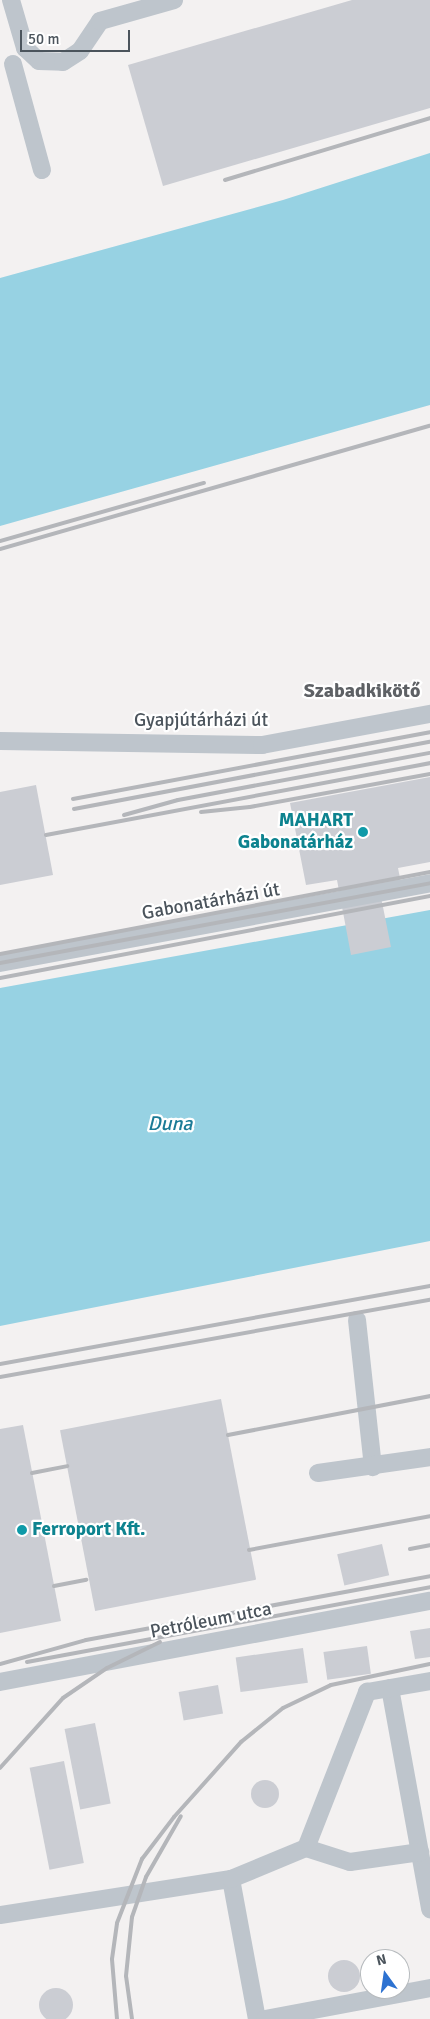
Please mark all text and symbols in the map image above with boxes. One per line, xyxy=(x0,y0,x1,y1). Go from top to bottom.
scale bar xyxy=(22,20,132,52)
text: 50 m xyxy=(28,30,59,48)
district label: Szabadkikötő xyxy=(304,678,420,702)
street label: Gyapjútárházi út xyxy=(134,710,268,732)
place label: MAHART Gabonatárház xyxy=(238,810,353,854)
marker: MAHART Gabonatárház xyxy=(357,826,369,838)
street label: Gabonatárházi út xyxy=(140,879,282,925)
water label: Duna xyxy=(148,1111,192,1135)
place label: Ferroport Kft. xyxy=(32,1519,145,1541)
marker: Ferroport Kft. xyxy=(16,1524,28,1536)
street label: Petróleum utca xyxy=(148,1598,274,1644)
north arrow xyxy=(360,1949,410,1999)
text: N xyxy=(375,1951,388,1969)

